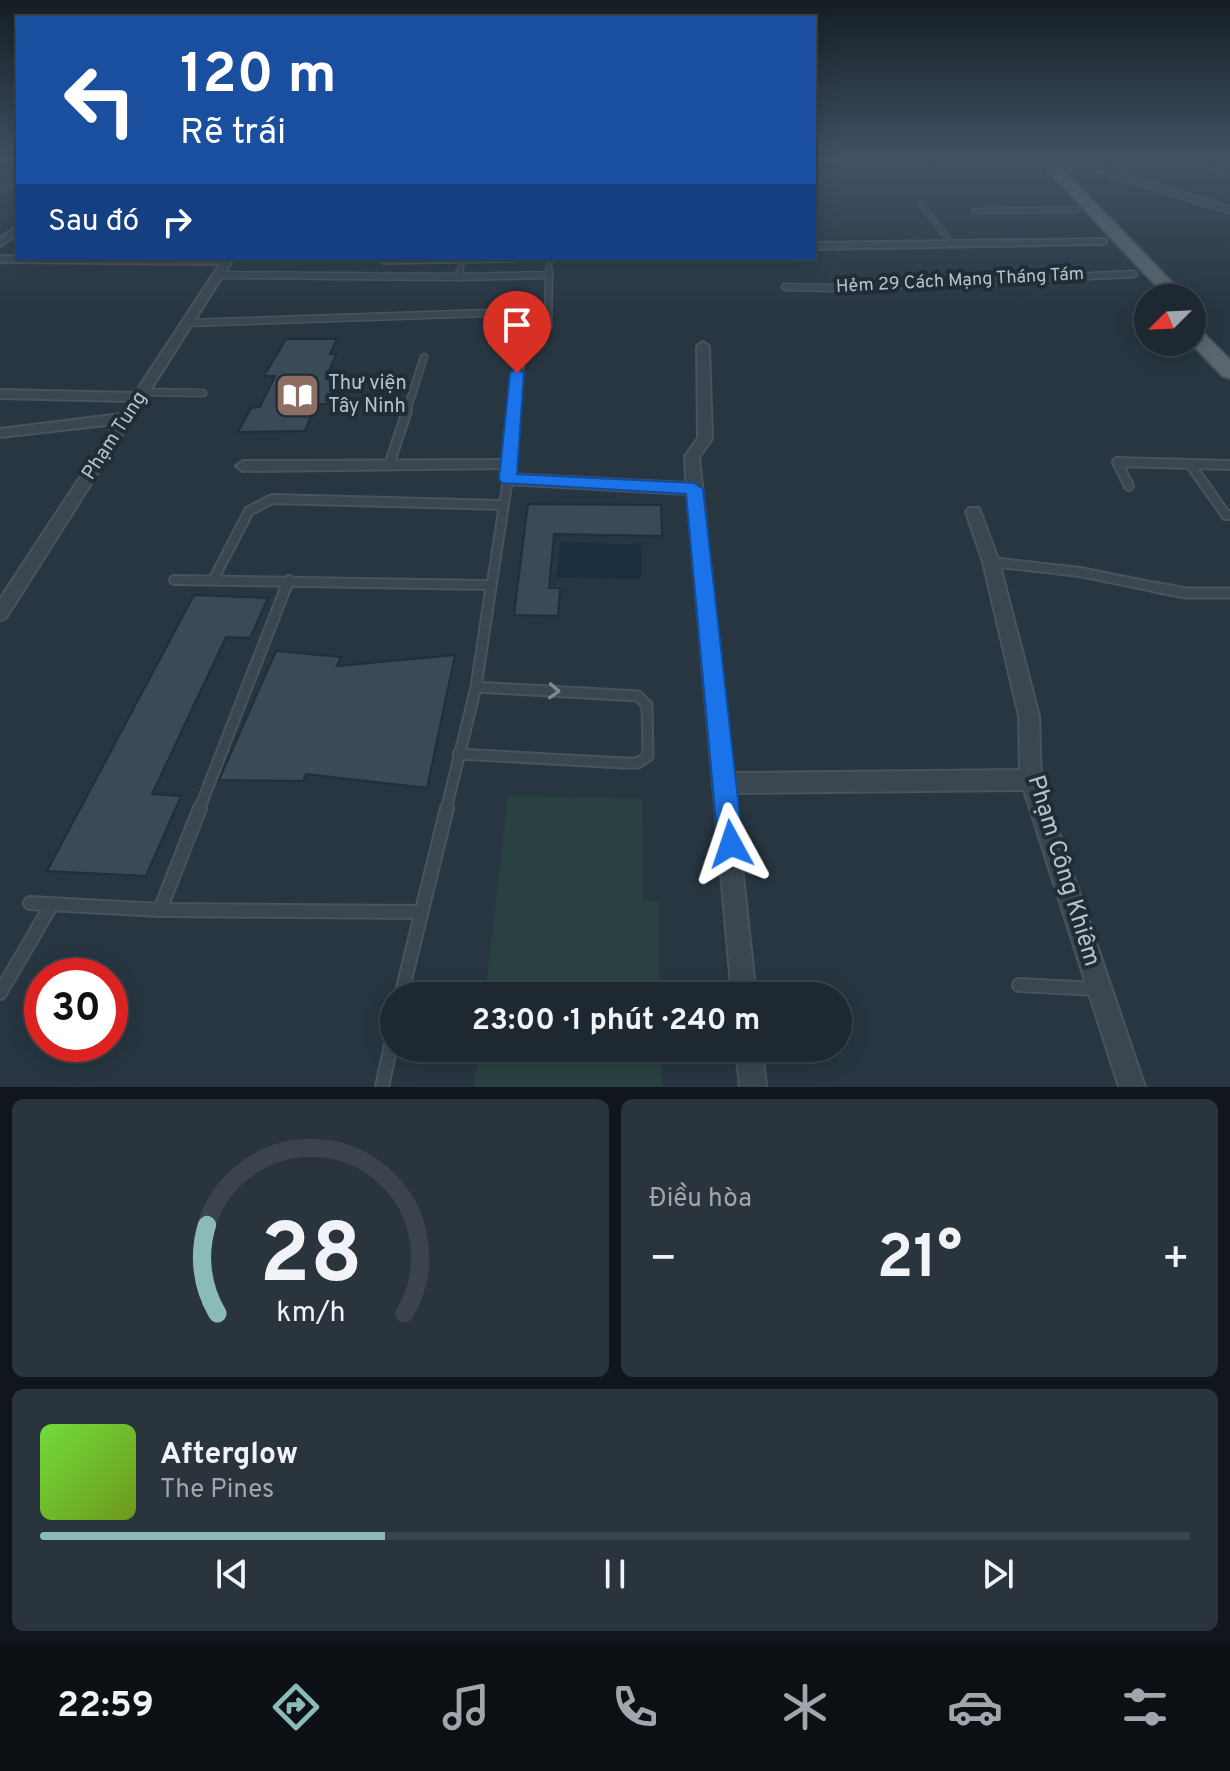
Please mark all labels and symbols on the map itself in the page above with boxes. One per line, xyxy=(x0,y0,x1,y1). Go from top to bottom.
street label: Hẻm 29 Cách Mạng Tháng Tám xyxy=(835,263,1085,299)
north arrow xyxy=(1134,284,1206,356)
pin xyxy=(483,291,551,373)
library icon: Thư viện Tây Ninh xyxy=(273,371,321,419)
place label: Thư viện Tây Ninh xyxy=(328,371,407,420)
street label: Phạm Tung xyxy=(77,387,153,485)
one-way arrow xyxy=(548,682,561,699)
street label: Phạm Công Khiêm xyxy=(1020,772,1106,970)
position arrow xyxy=(689,802,773,886)
speed limit sign: 30 xyxy=(24,958,128,1062)

